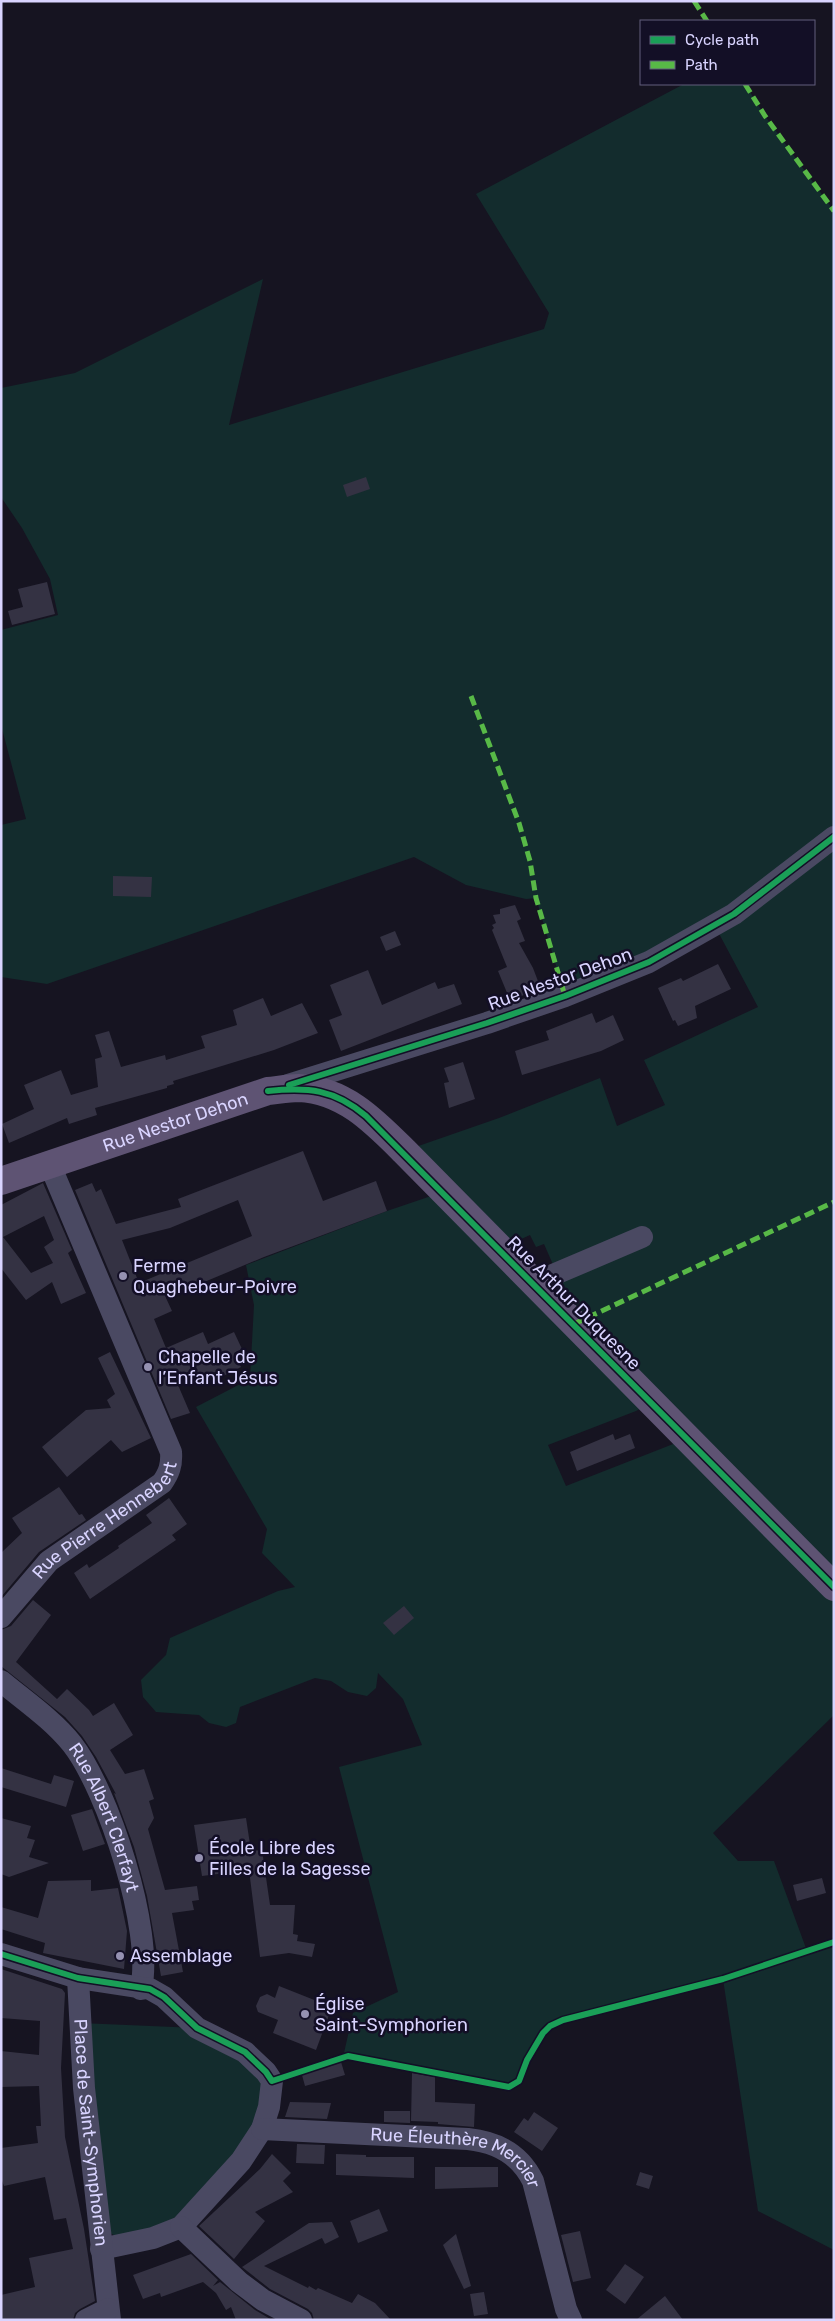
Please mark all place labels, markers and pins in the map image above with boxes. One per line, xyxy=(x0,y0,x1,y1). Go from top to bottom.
place label: Ferme Quaghebeur-Poivre xyxy=(133,1255,297,1298)
marker: Ferme Quaghebeur-Poivre xyxy=(117,1270,129,1282)
place label: Chapelle de l’Enfant Jésus xyxy=(158,1346,278,1389)
marker: Chapelle de l’Enfant Jésus xyxy=(142,1361,154,1373)
place label: École Libre des Filles de la Sagesse xyxy=(209,1837,371,1880)
marker: École Libre des Filles de la Sagesse xyxy=(193,1852,205,1864)
place label: Assemblage xyxy=(130,1945,232,1967)
marker: Assemblage xyxy=(114,1950,126,1962)
place label: Église Saint-Symphorien xyxy=(315,1993,468,2036)
marker: Église Saint-Symphorien xyxy=(299,2008,311,2020)

